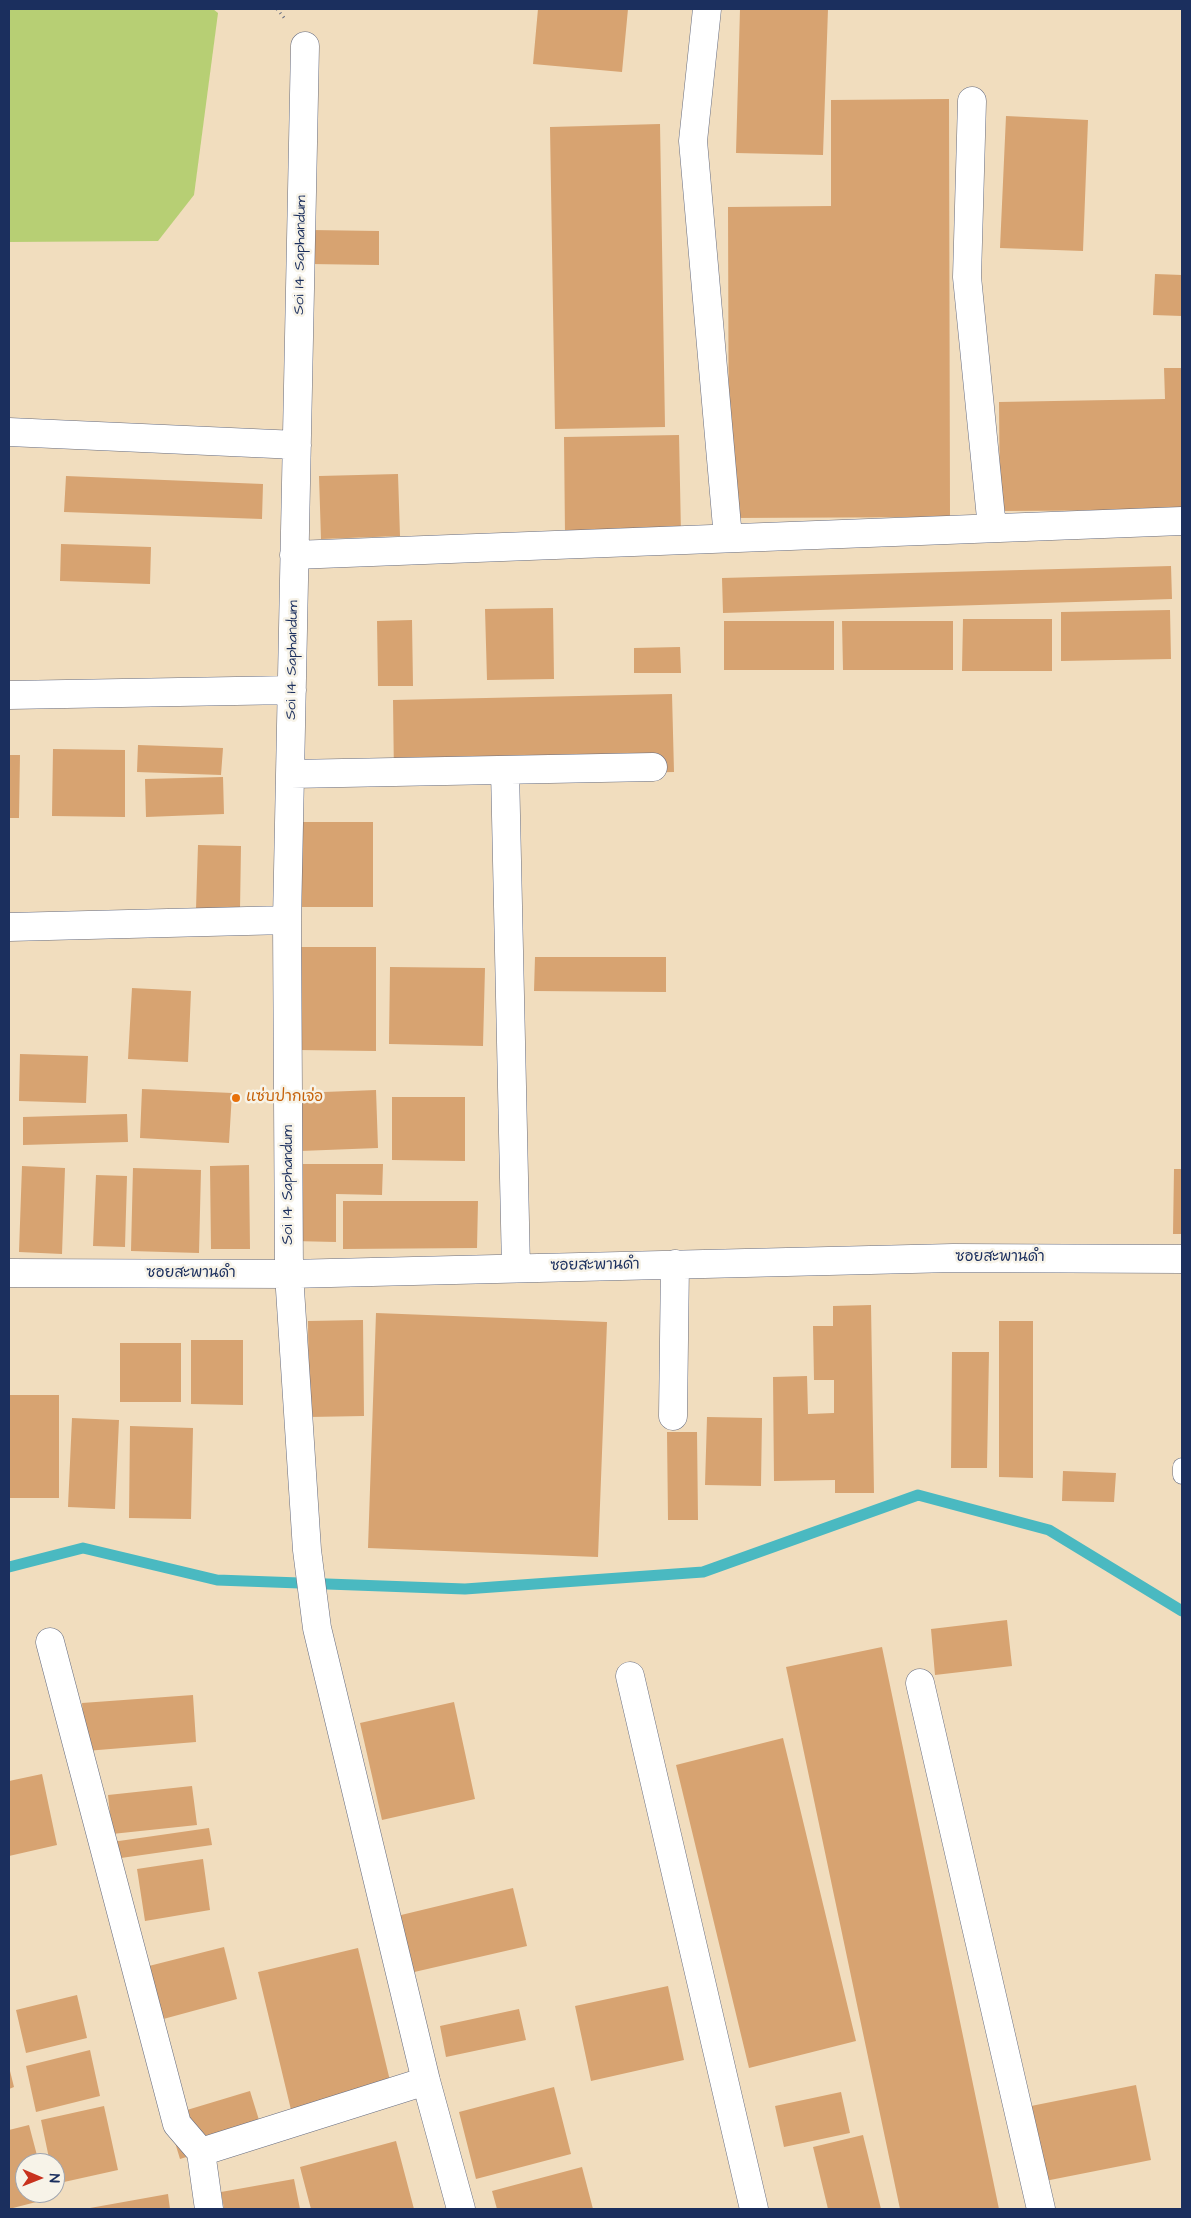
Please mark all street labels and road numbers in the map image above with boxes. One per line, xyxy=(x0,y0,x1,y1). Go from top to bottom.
street label: Soi 14 Saphandum xyxy=(291,195,311,315)
street label: Soi 14 Saphandum xyxy=(283,600,303,720)
street label: Soi 14 Saphandum xyxy=(280,1125,298,1245)
street label: ซอยสะพานดำ xyxy=(955,1249,1045,1267)
street label: ซอยสะพานดำ xyxy=(550,1256,640,1276)
street label: ซอยสะพานดำ xyxy=(146,1265,236,1283)

